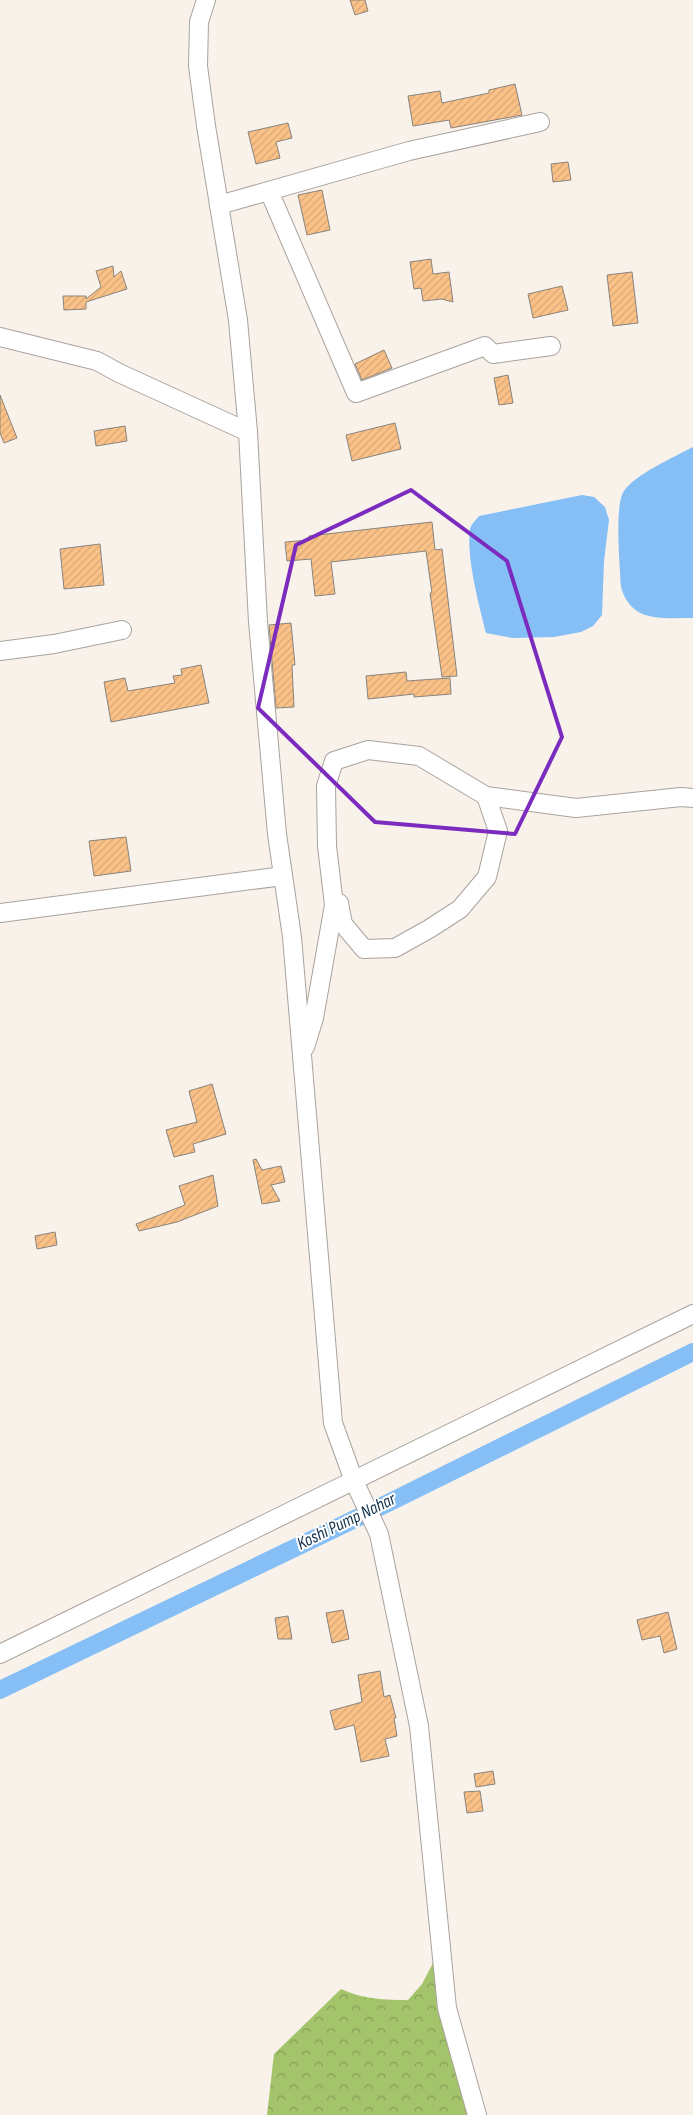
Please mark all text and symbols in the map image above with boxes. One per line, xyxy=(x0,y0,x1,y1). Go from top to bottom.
water label: Koshi Pump Nahar xyxy=(293,1488,400,1554)

